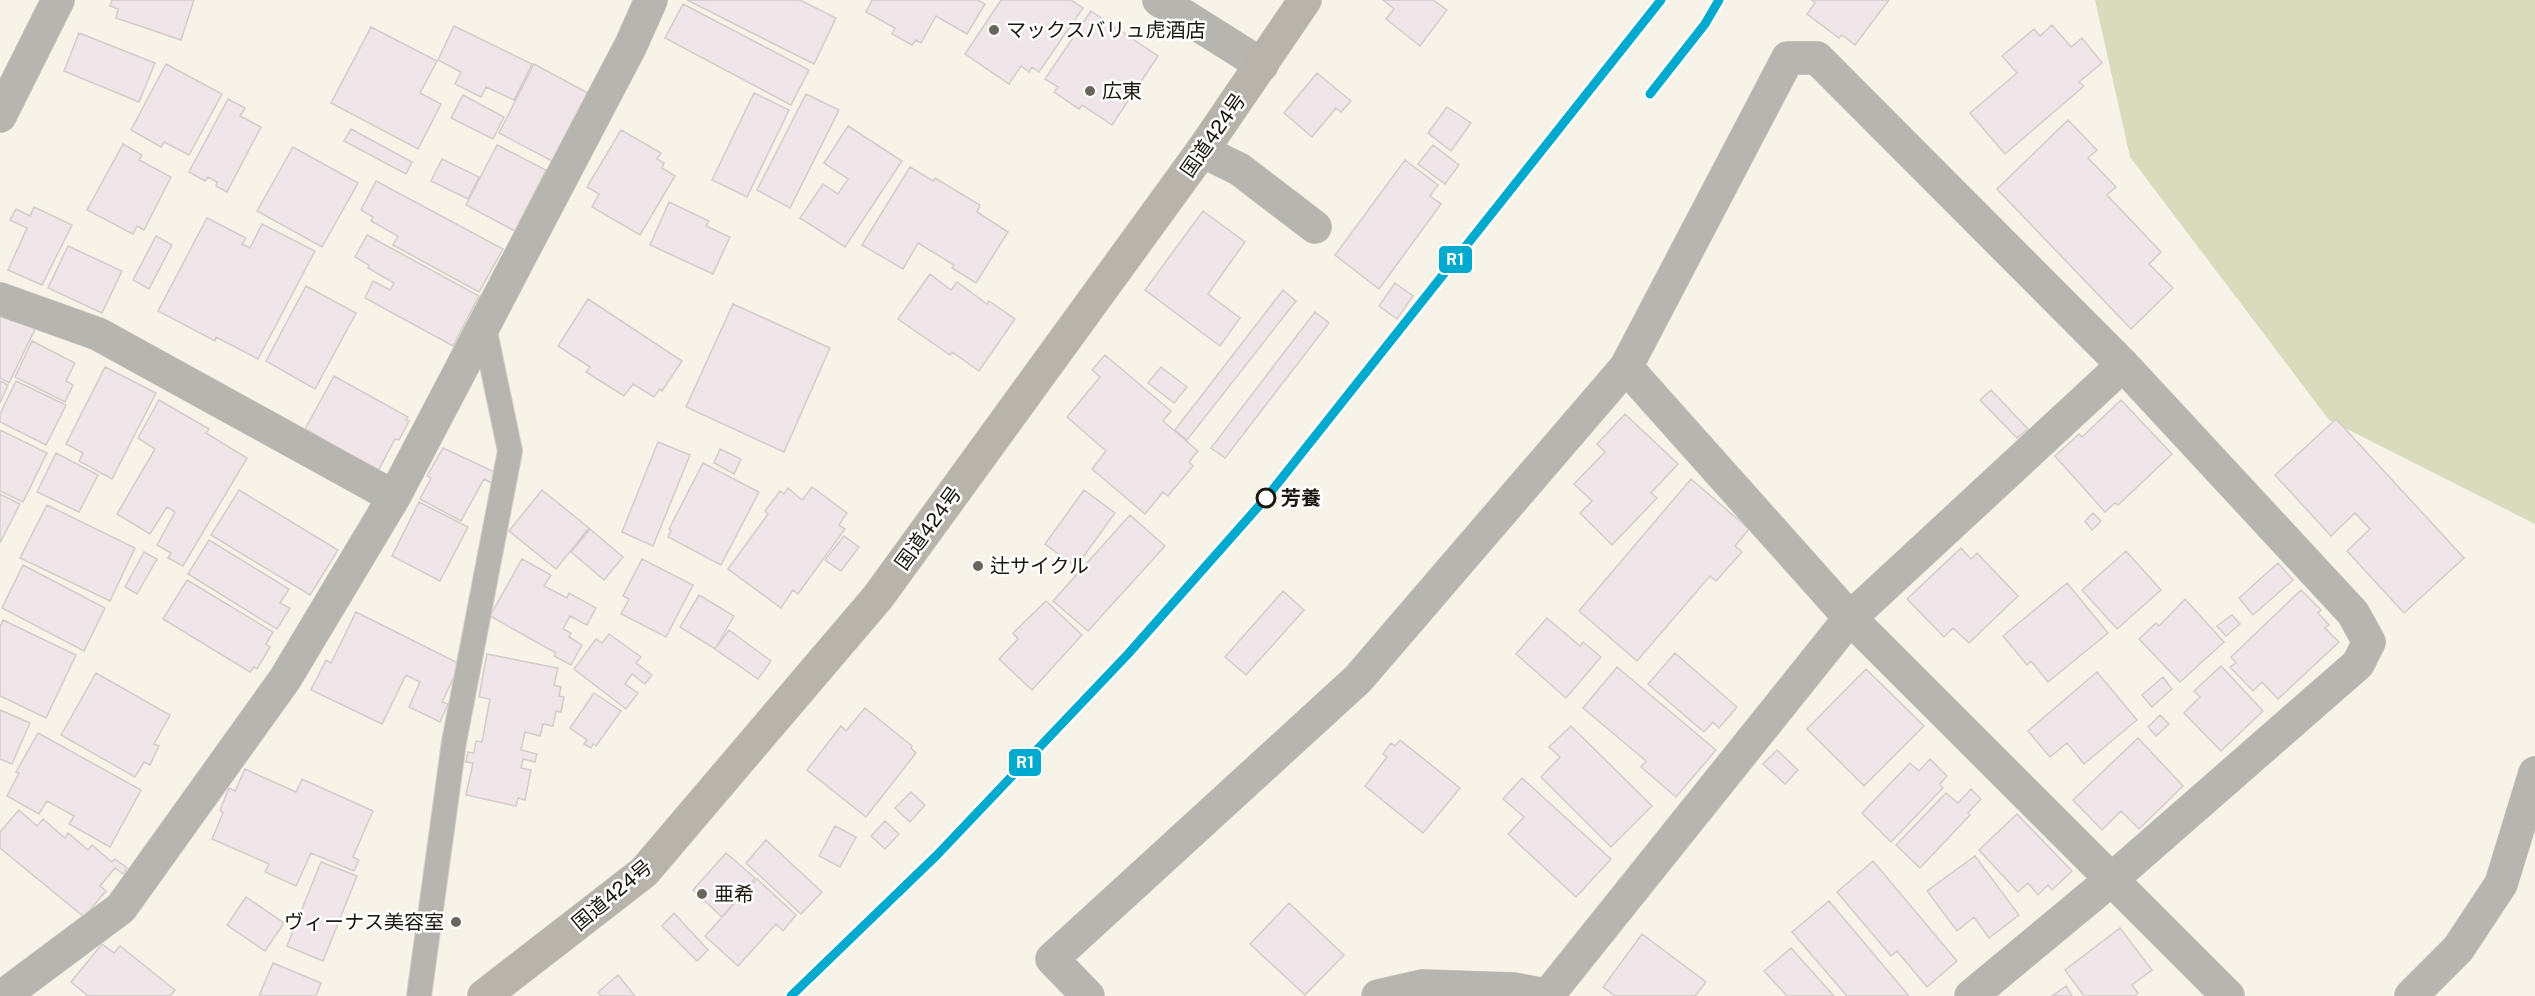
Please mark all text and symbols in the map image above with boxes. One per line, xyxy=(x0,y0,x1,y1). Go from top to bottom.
place label: マックスバリュ虎酒店 xyxy=(1006,18,1205,42)
marker: マックスバリュ虎酒店 xyxy=(987,23,1001,37)
place label: 広東 xyxy=(1102,79,1142,103)
marker: 広東 xyxy=(1083,84,1097,98)
street label: 国道424号 xyxy=(1175,88,1251,182)
line badge: R1 xyxy=(1438,245,1473,274)
text: R1 xyxy=(1446,250,1464,269)
street label: 国道424号 xyxy=(890,482,966,574)
place label: 芳養 xyxy=(1281,486,1321,510)
marker: 芳養 xyxy=(1256,488,1276,508)
place label: 辻サイクル xyxy=(990,554,1089,578)
marker: 辻サイクル xyxy=(971,559,985,573)
line badge: R1 xyxy=(1008,748,1042,777)
text: R1 xyxy=(1016,753,1034,772)
street label: 国道424号 xyxy=(567,855,657,935)
place label: 亜希 xyxy=(714,882,754,906)
marker: 亜希 xyxy=(695,887,709,901)
place label: ヴィーナス美容室 xyxy=(284,910,444,934)
marker: ヴィーナス美容室 xyxy=(449,915,463,929)

